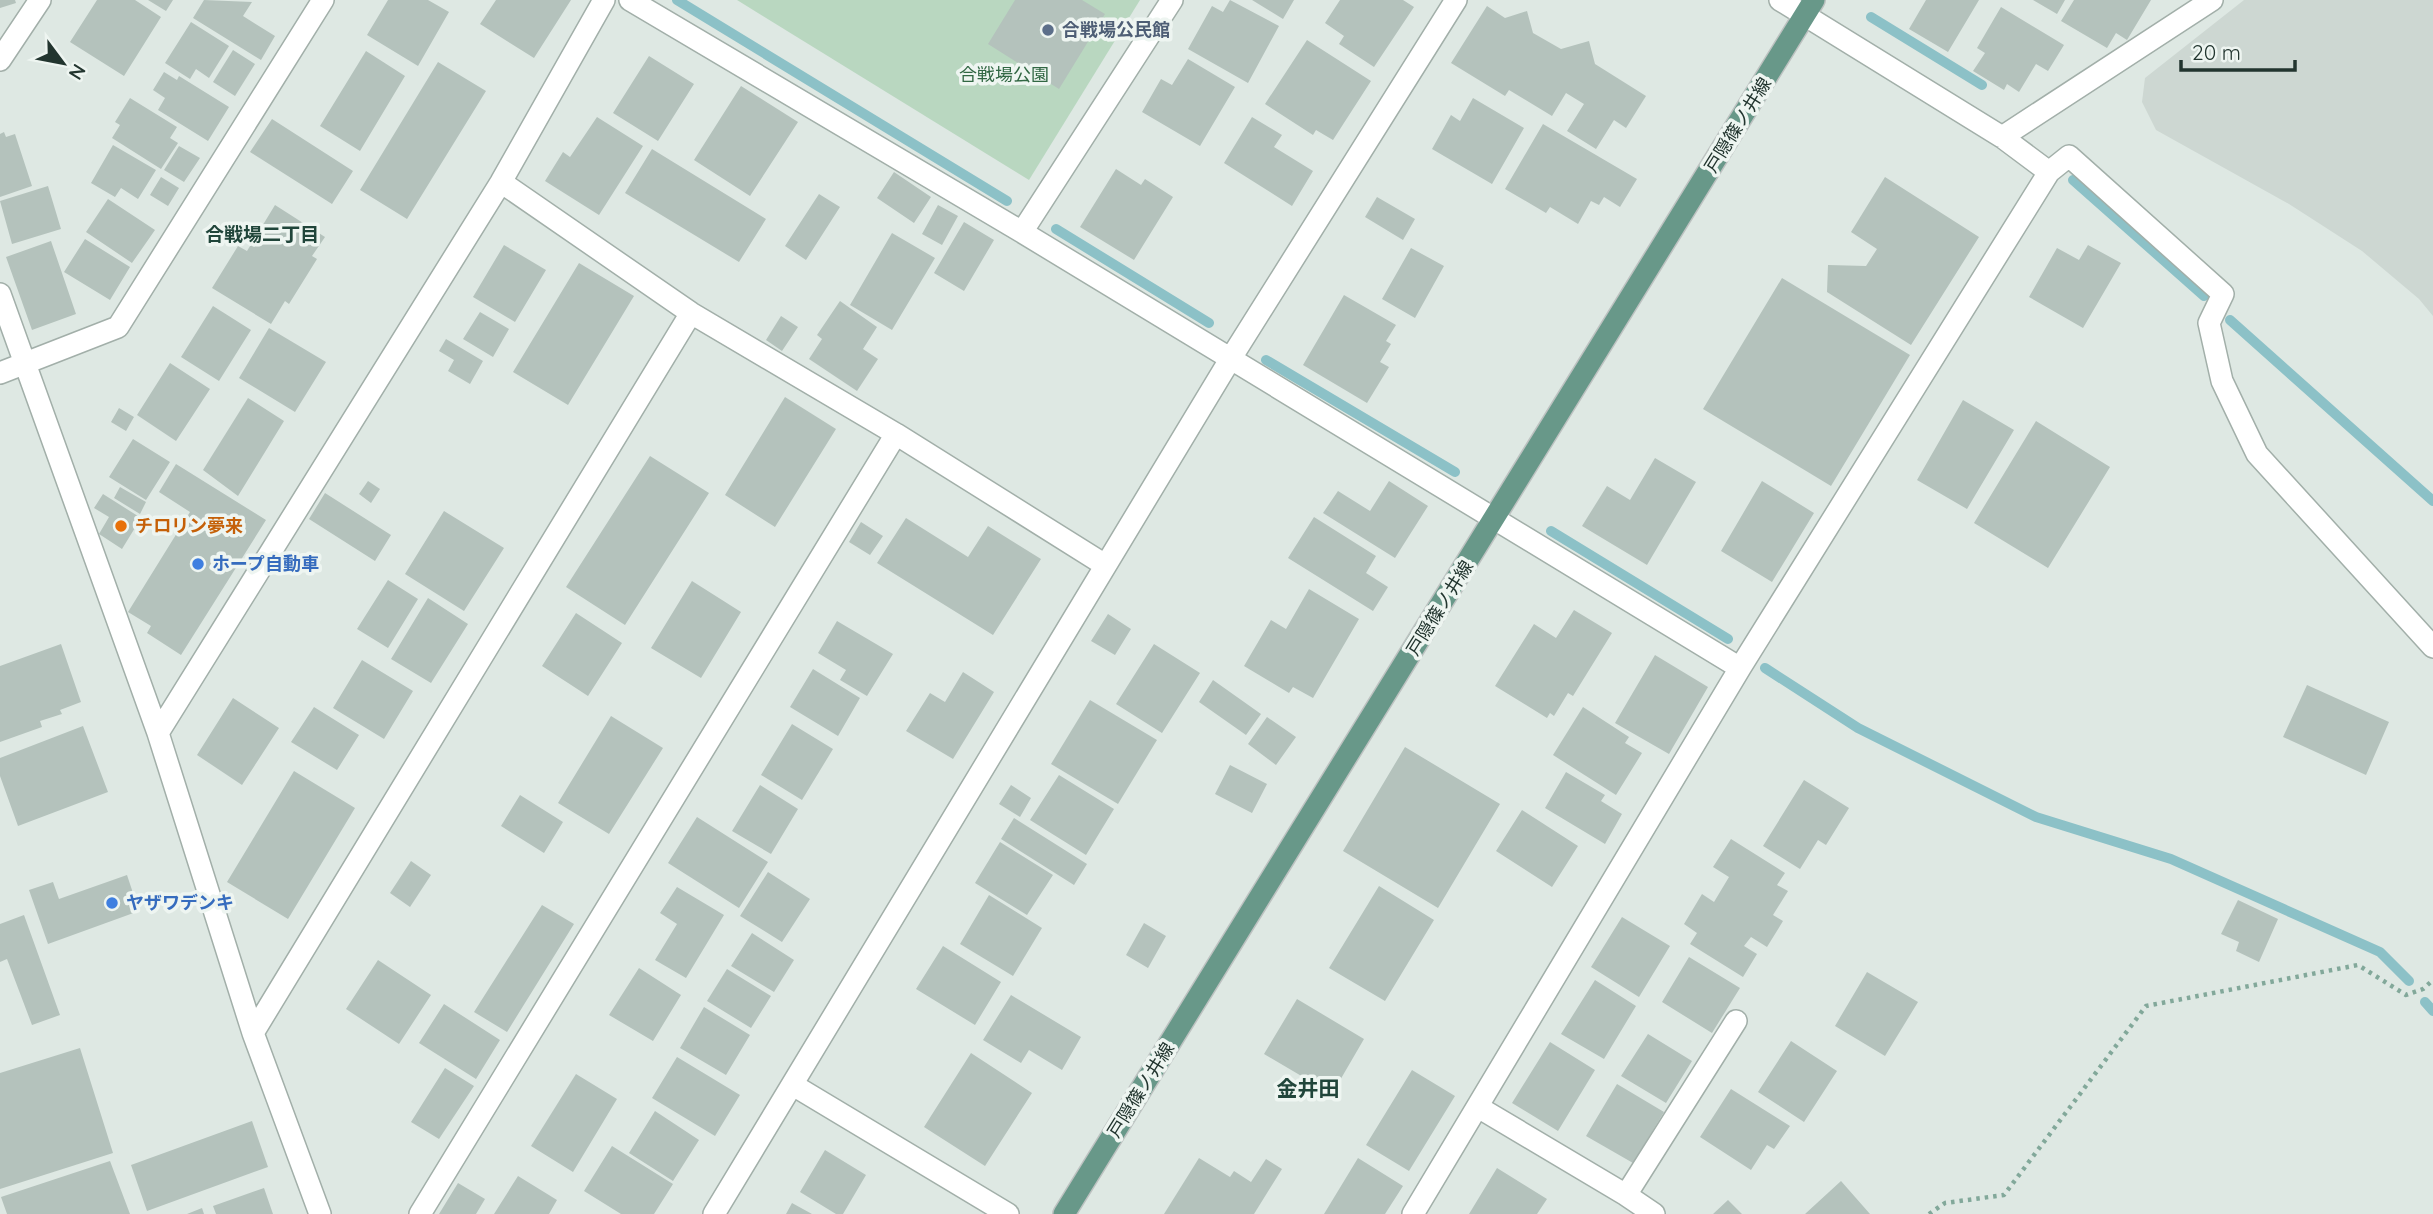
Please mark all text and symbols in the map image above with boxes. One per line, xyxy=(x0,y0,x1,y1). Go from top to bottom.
place label: 合戦場公民館 xyxy=(1062,18,1170,41)
marker: 合戦場公民館 xyxy=(1040,22,1056,38)
north arrow xyxy=(28,28,98,98)
scale bar xyxy=(2181,28,2295,72)
text: 20 m xyxy=(2192,39,2241,65)
text: N xyxy=(64,60,91,84)
park label: 合戦場公園 xyxy=(959,63,1049,86)
street label: 戸隠篠ノ井線 xyxy=(1699,73,1776,177)
district label: 合戦場二丁目 xyxy=(205,222,319,246)
place label: チロリン夢来 xyxy=(135,514,243,537)
marker: チロリン夢来 xyxy=(113,518,129,534)
place label: ホープ自動車 xyxy=(212,552,319,575)
marker: ホープ自動車 xyxy=(190,556,206,572)
street label: 戸隠篠ノ井線 xyxy=(1401,556,1478,660)
place label: ヤザワデンキ xyxy=(126,891,234,914)
marker: ヤザワデンキ xyxy=(104,895,120,911)
street label: 戸隠篠ノ井線 xyxy=(1102,1038,1179,1142)
district label: 金井田 xyxy=(1277,1075,1340,1101)

